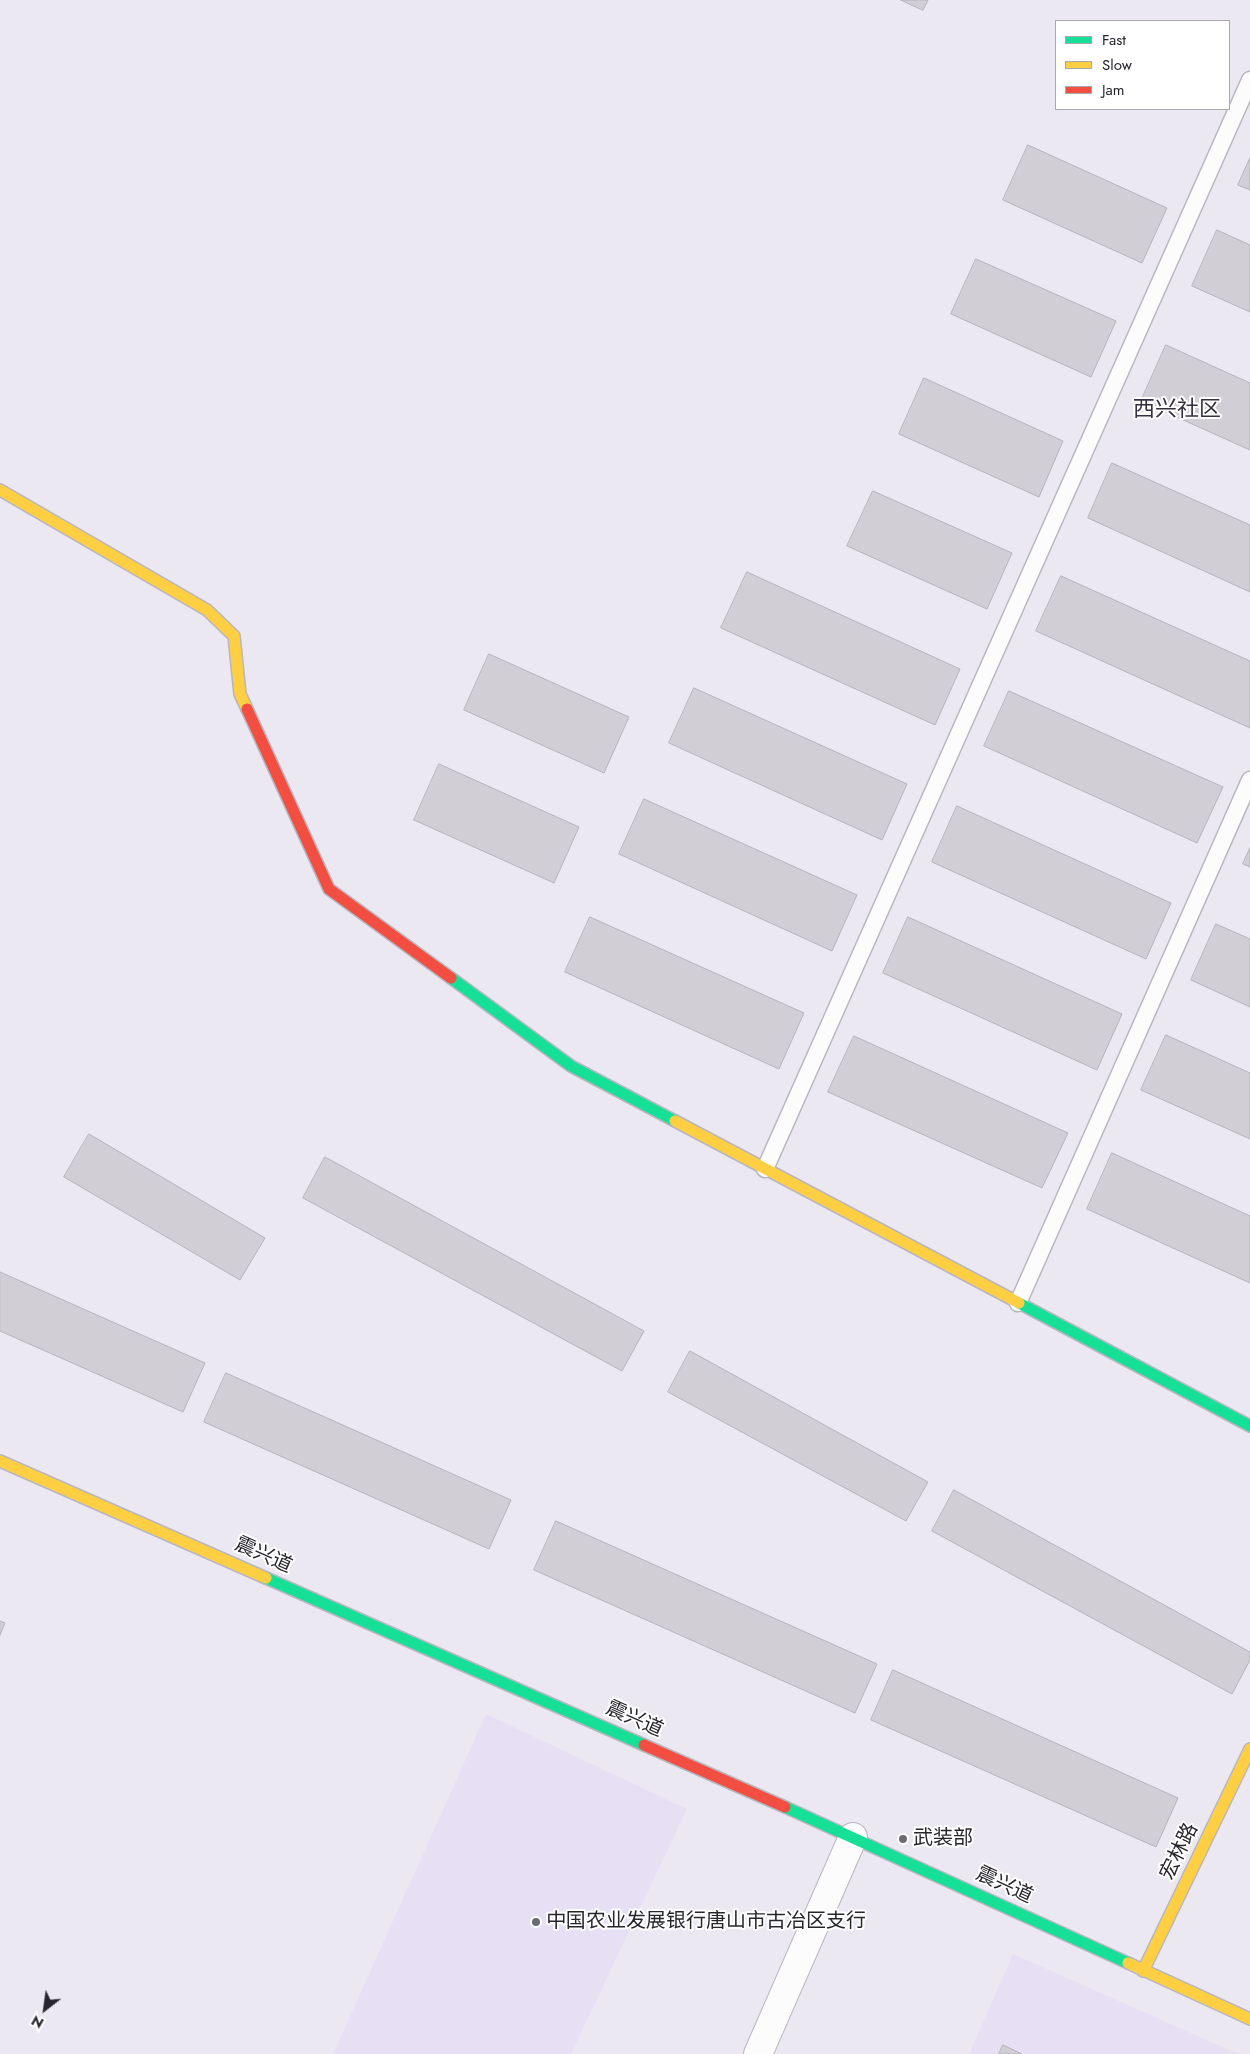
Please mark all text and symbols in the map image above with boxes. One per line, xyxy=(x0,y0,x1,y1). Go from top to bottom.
legend xyxy=(1055,20,1230,110)
text: Fast xyxy=(1102,29,1126,51)
text: Slow xyxy=(1102,54,1132,76)
text: Jam xyxy=(1102,79,1125,101)
district label: 西兴社区 xyxy=(1133,398,1221,424)
street label: 震兴道 xyxy=(231,1533,295,1579)
street label: 震兴道 xyxy=(602,1697,666,1743)
street label: 宏林路 xyxy=(1156,1820,1204,1884)
place label: 武装部 xyxy=(913,1827,973,1851)
marker: 武装部 xyxy=(897,1833,909,1845)
street label: 震兴道 xyxy=(972,1862,1036,1910)
place label: 中国农业发展银行唐山市古冶区支行 xyxy=(546,1910,866,1934)
marker: 中国农业发展银行唐山市古冶区支行 xyxy=(530,1916,542,1928)
north arrow xyxy=(20,1984,70,2034)
text: N xyxy=(28,2011,47,2033)

